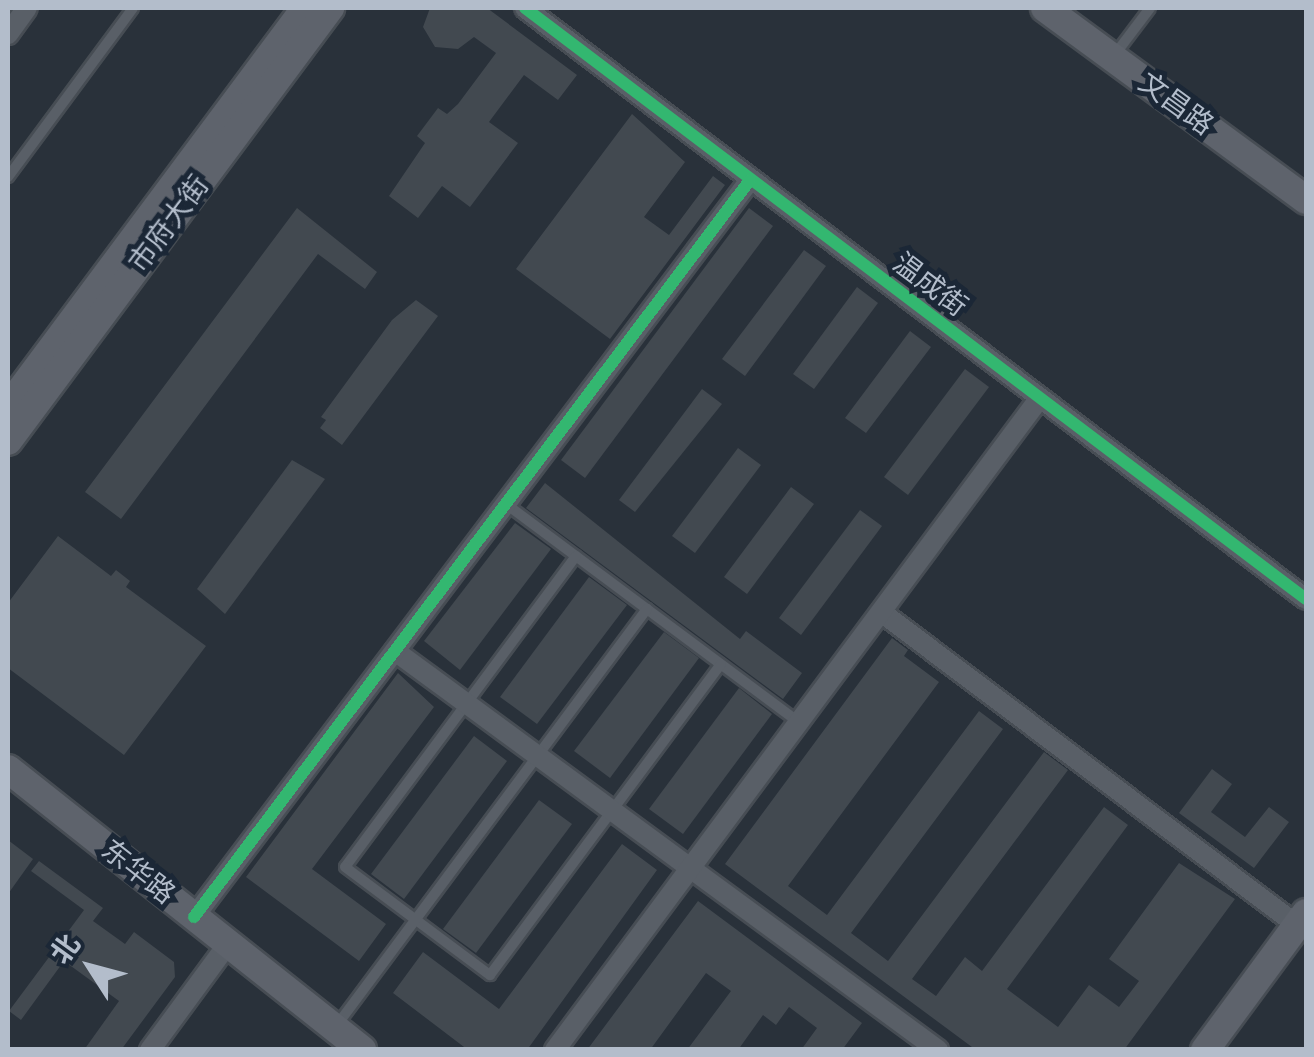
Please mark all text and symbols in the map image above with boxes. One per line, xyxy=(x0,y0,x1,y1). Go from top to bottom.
street label: 文昌路 xyxy=(1132,66,1220,142)
street label: 市府大街 xyxy=(122,169,216,279)
street label: 温成街 xyxy=(886,246,974,324)
street label: 东华路 xyxy=(95,833,181,911)
north arrow xyxy=(40,917,140,1017)
text: 北 xyxy=(41,926,90,972)

